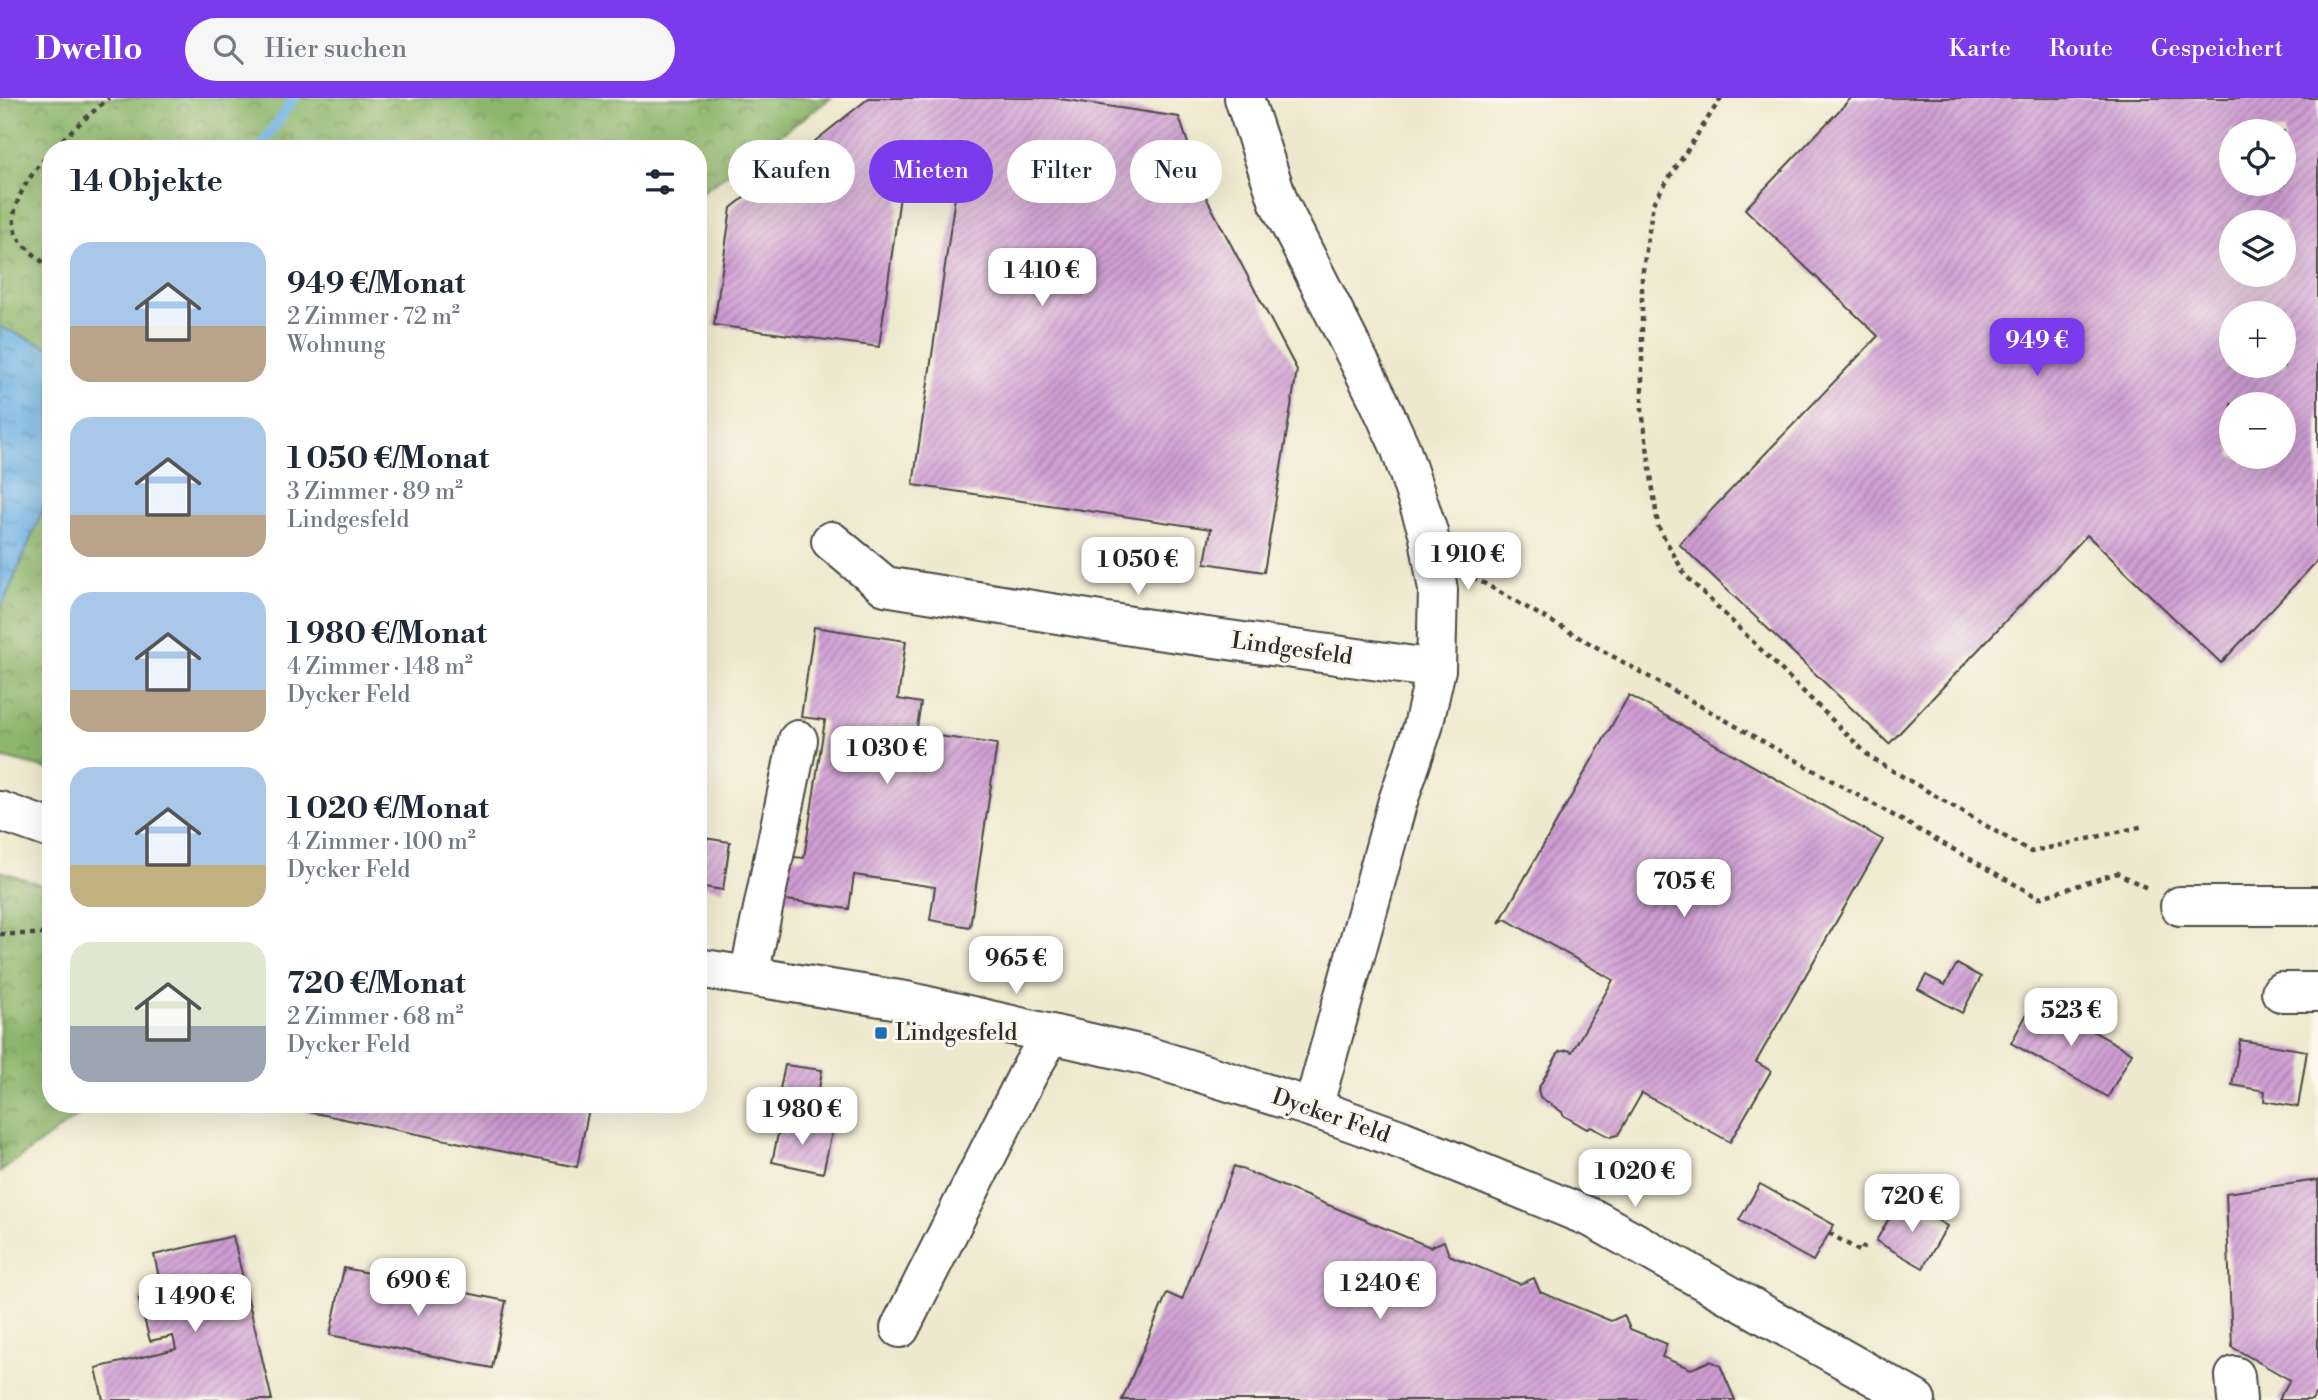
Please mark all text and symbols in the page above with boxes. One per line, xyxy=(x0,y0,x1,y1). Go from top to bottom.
search box xyxy=(185,18,675,81)
text: Dwello xyxy=(35,29,143,70)
icon: search xyxy=(209,30,247,68)
text: Hier suchen xyxy=(265,33,407,65)
text: Karte xyxy=(1949,34,2011,64)
text: Route xyxy=(2049,34,2113,64)
text: Gespeichert xyxy=(2151,34,2283,64)
map controls xyxy=(2219,119,2296,469)
button: locate xyxy=(2219,119,2296,196)
chip: Kaufen xyxy=(728,140,855,203)
chip: Mieten xyxy=(869,140,993,203)
chip: Filter xyxy=(1007,140,1116,203)
chip: Neu xyxy=(1130,140,1222,203)
text: 14 Objekte xyxy=(70,163,223,201)
icon: filters xyxy=(641,163,679,201)
button: layers xyxy=(2219,210,2296,287)
pin: 1 410 € xyxy=(977,248,1107,308)
text: 1 410 € xyxy=(1004,257,1080,285)
text: 949 €/Monat xyxy=(287,265,465,303)
icon: home xyxy=(126,270,210,354)
button: + xyxy=(2219,301,2296,378)
text: 2 Zimmer · 72 m² xyxy=(287,303,460,331)
pin: 949 € xyxy=(1988,318,2086,378)
text: 949 € xyxy=(2006,327,2068,355)
text: Wohnung xyxy=(287,331,385,359)
button: − xyxy=(2219,392,2296,469)
text: 1 050 €/Monat xyxy=(287,440,489,478)
icon: home xyxy=(126,445,210,529)
text: 3 Zimmer · 89 m² xyxy=(287,478,463,506)
text: Lindgesfeld xyxy=(287,506,409,534)
pin: 1 910 € xyxy=(1403,532,1533,592)
pin: 1 050 € xyxy=(1073,538,1203,597)
text: 1 910 € xyxy=(1431,541,1505,569)
text: 1 050 € xyxy=(1097,546,1179,574)
text: 1 980 €/Monat xyxy=(287,615,487,653)
icon: home xyxy=(126,620,210,704)
street label: Lindgesfeld xyxy=(1230,627,1354,671)
text: 4 Zimmer · 148 m² xyxy=(287,653,473,681)
text: Dycker Feld xyxy=(287,681,410,709)
pin: 1 030 € xyxy=(822,726,952,786)
text: 1 030 € xyxy=(847,735,927,763)
text: 1 020 €/Monat xyxy=(287,790,489,828)
icon: home xyxy=(126,795,210,879)
text: 4 Zimmer · 100 m² xyxy=(287,828,476,856)
text: Dycker Feld xyxy=(287,856,410,884)
pin: 705 € xyxy=(1635,860,1733,919)
text: 705 € xyxy=(1653,868,1715,896)
pin: 965 € xyxy=(967,936,1065,996)
text: 965 € xyxy=(985,945,1047,973)
text: 720 €/Monat xyxy=(287,965,466,1003)
icon: home xyxy=(126,970,210,1054)
pin: 523 € xyxy=(2022,988,2120,1048)
text: 523 € xyxy=(2040,997,2102,1025)
text: 2 Zimmer · 68 m² xyxy=(287,1003,464,1031)
place label: Lindgesfeld xyxy=(895,1019,1017,1047)
marker: Lindgesfeld xyxy=(873,1025,889,1041)
text: Dycker Feld xyxy=(287,1031,410,1059)
street label: Dycker Feld xyxy=(1268,1083,1394,1149)
pin: 1 980 € xyxy=(737,1088,867,1147)
text: 1 980 € xyxy=(762,1096,842,1124)
pin: 1 020 € xyxy=(1570,1150,1700,1209)
text: 1 020 € xyxy=(1595,1158,1675,1186)
pin: 720 € xyxy=(1863,1174,1961,1234)
text: 720 € xyxy=(1881,1183,1943,1211)
pin: 690 € xyxy=(369,1258,467,1318)
pin: 1 240 € xyxy=(1315,1262,1445,1321)
text: 690 € xyxy=(386,1267,450,1295)
text: 1 240 € xyxy=(1340,1270,1420,1298)
pin: 1 490 € xyxy=(130,1274,260,1334)
text: 1 490 € xyxy=(155,1283,235,1311)

